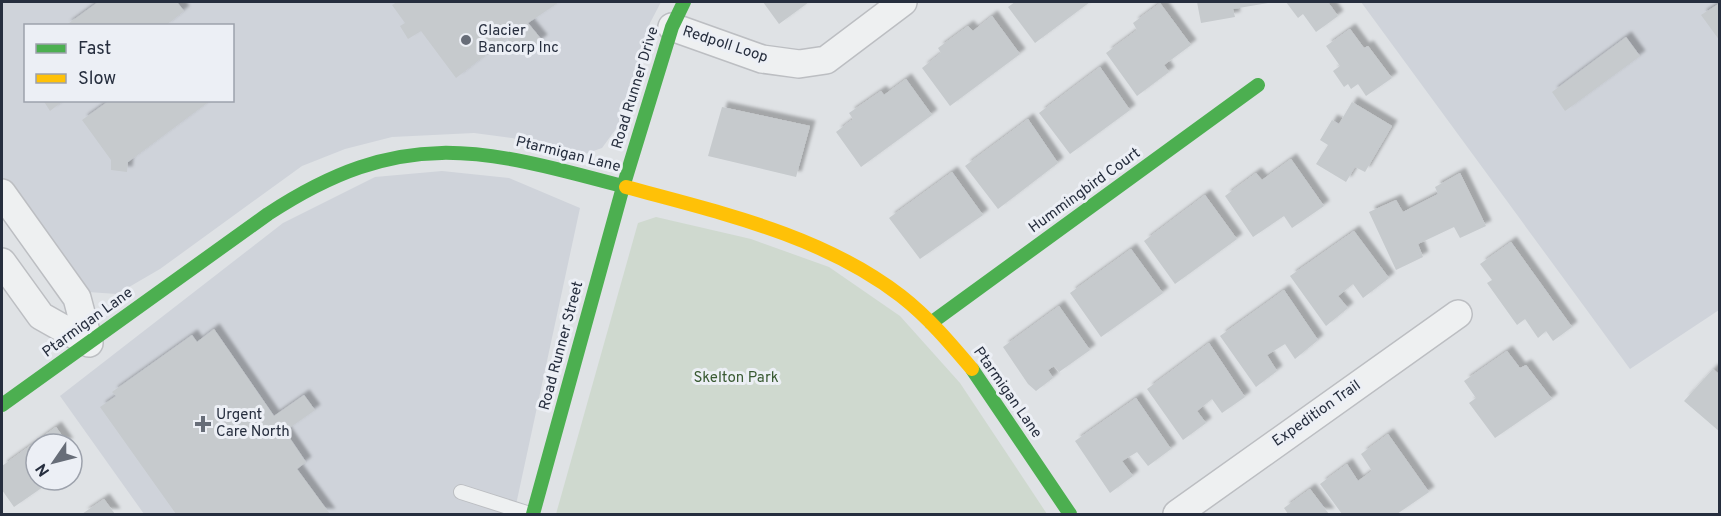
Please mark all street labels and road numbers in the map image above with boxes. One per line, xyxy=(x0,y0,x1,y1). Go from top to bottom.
street label: Redpoll Loop xyxy=(680,22,770,68)
street label: Road Runner Drive xyxy=(608,25,664,151)
street label: Ptarmigan Lane xyxy=(514,133,622,177)
street label: Hummingbird Court xyxy=(1025,144,1145,238)
street label: Road Runner Street xyxy=(536,279,588,413)
street label: Ptarmigan Lane xyxy=(39,284,137,362)
street label: Ptarmigan Lane xyxy=(968,344,1046,442)
street label: Expedition Trail xyxy=(1269,377,1365,451)

